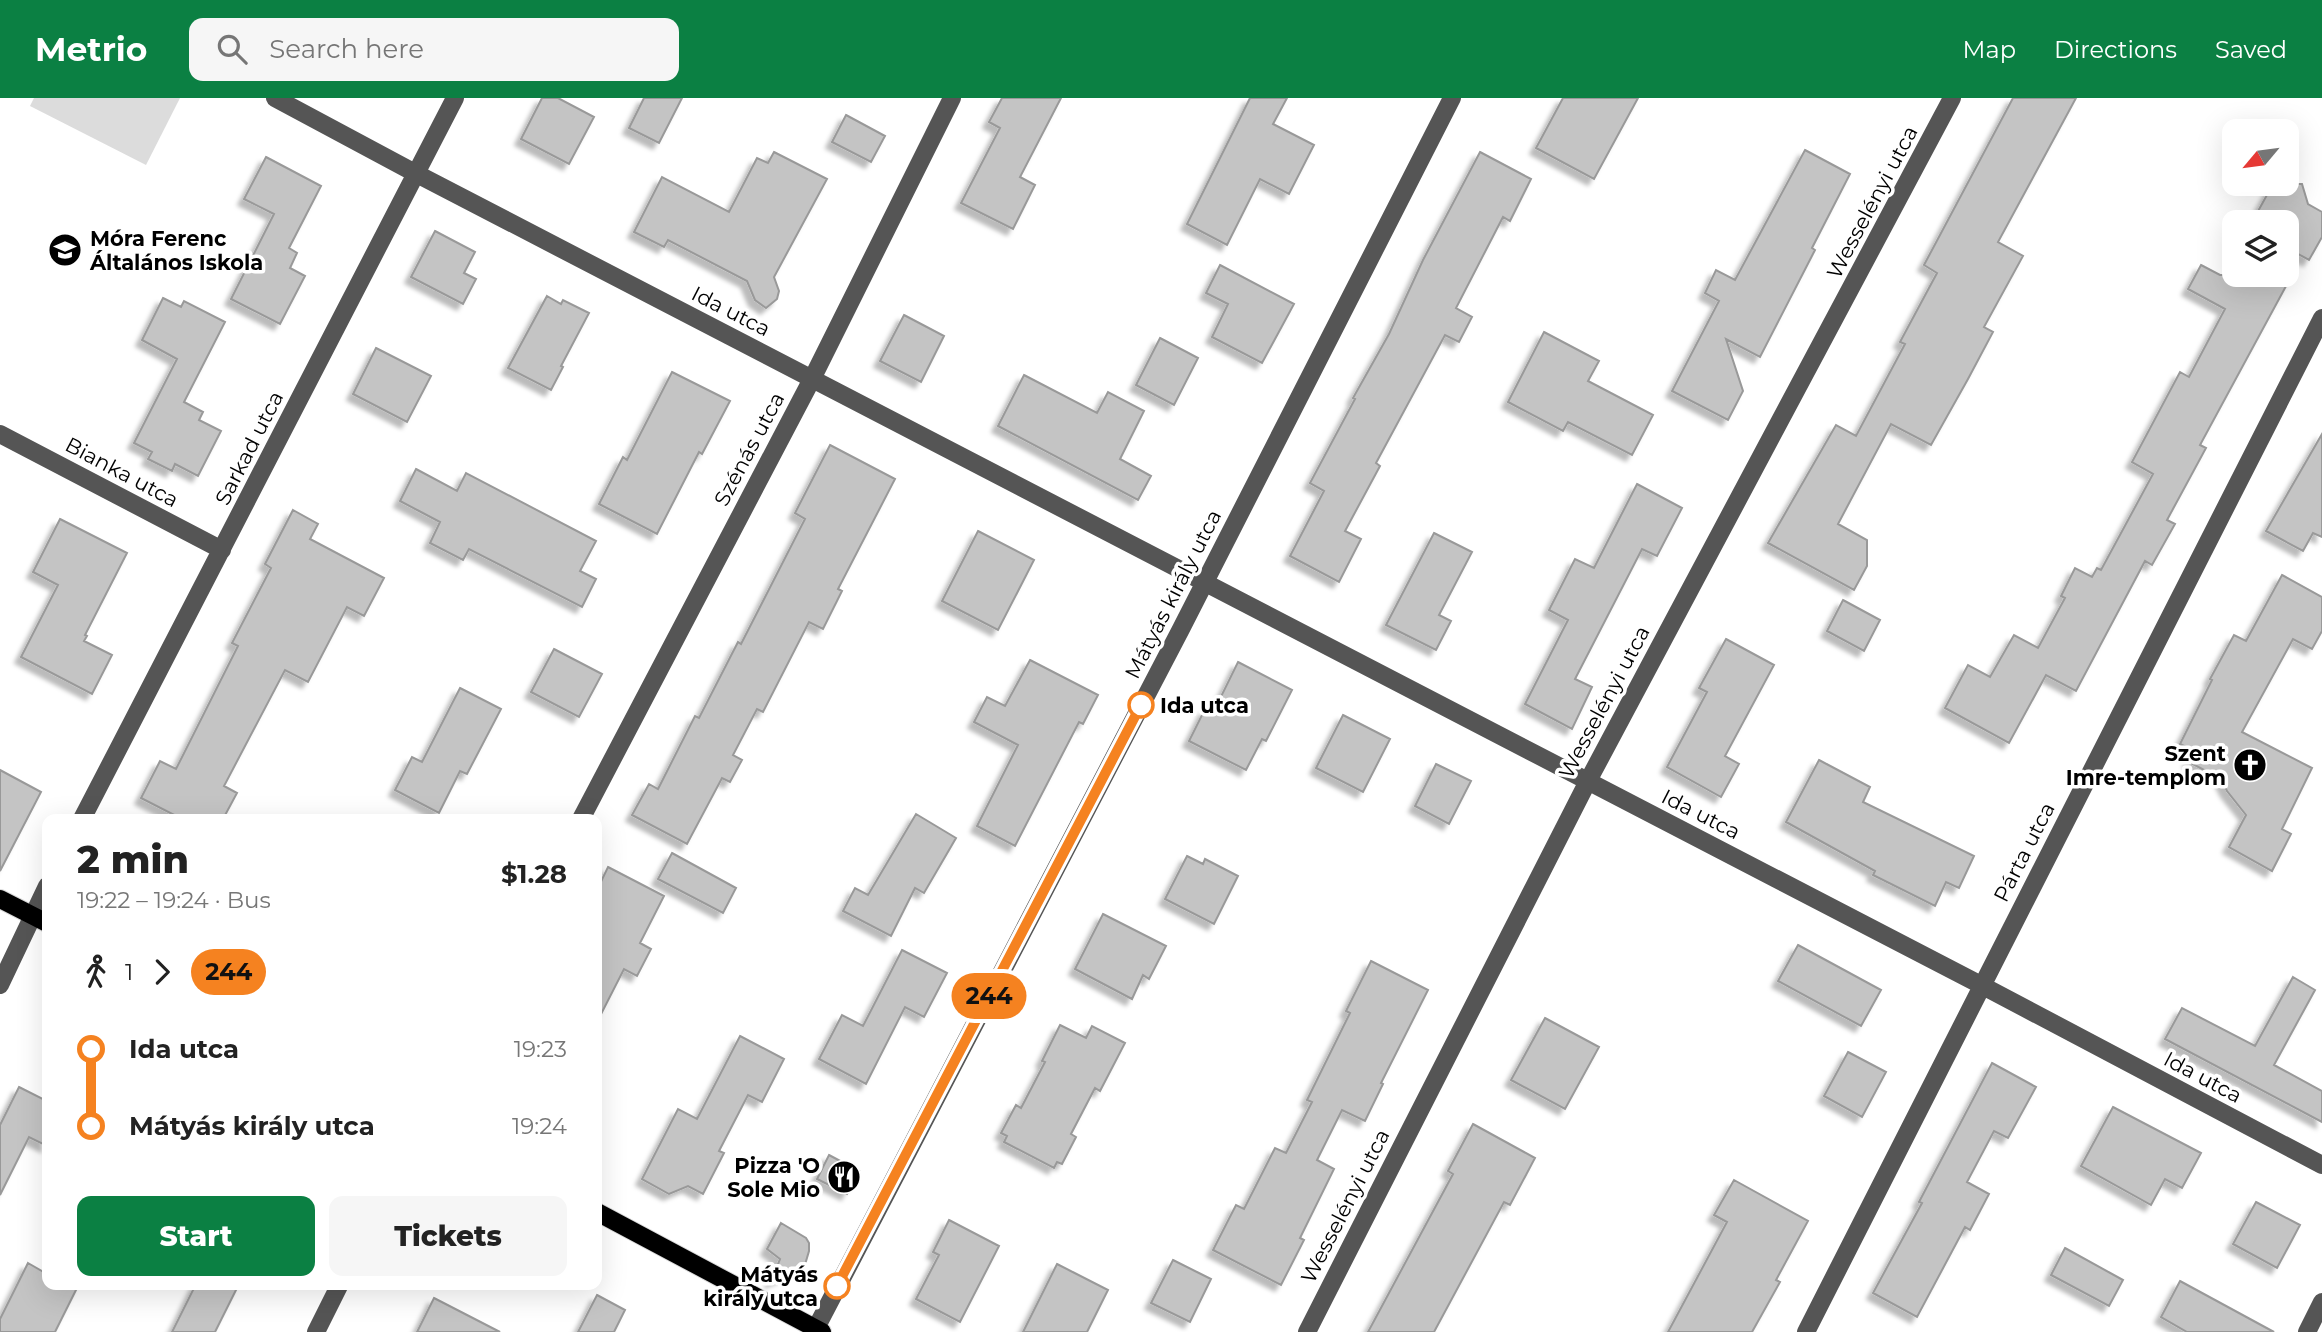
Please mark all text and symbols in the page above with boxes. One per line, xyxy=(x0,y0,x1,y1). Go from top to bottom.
search box xyxy=(189,18,679,81)
text: Metrio xyxy=(35,29,147,69)
icon: search xyxy=(213,30,251,68)
text: Search here xyxy=(269,33,424,65)
text: Map xyxy=(1963,35,2016,64)
text: Directions xyxy=(2054,35,2177,64)
text: Saved xyxy=(2215,35,2287,64)
north arrow xyxy=(2222,119,2300,196)
map controls xyxy=(2222,119,2299,287)
street label: Wesselényi utca xyxy=(1821,121,1923,283)
button: layers xyxy=(2222,210,2299,287)
place label: Móra Ferenc Általános Iskola xyxy=(89,226,263,275)
school or university icon: Móra Ferenc Általános Iskola xyxy=(46,231,84,269)
street label: Ida utca xyxy=(687,281,775,341)
street label: Sarkad utca xyxy=(210,387,288,509)
street label: Szénás utca xyxy=(709,388,789,510)
street label: Bianka utca xyxy=(61,432,183,512)
street label: Mátyás király utca xyxy=(1120,505,1226,683)
street label: Wesselényi utca xyxy=(1553,621,1655,783)
marker: Ida utca xyxy=(1128,692,1154,718)
place label: Ida utca xyxy=(1160,693,1249,718)
place label: Szent Imre-templom xyxy=(2066,741,2226,790)
church icon: Szent Imre-templom xyxy=(2231,746,2269,784)
street label: Ida utca xyxy=(1657,784,1745,844)
street label: Párta utca xyxy=(1988,798,2060,906)
text: 2 min xyxy=(77,836,189,883)
text: $1.28 xyxy=(501,858,567,890)
text: 19:22 – 19:24 · Bus xyxy=(77,886,271,914)
icon: walk xyxy=(77,953,115,991)
icon: forward xyxy=(143,953,181,991)
text: 244 xyxy=(205,957,252,986)
text: 1 xyxy=(125,958,133,986)
line badge: 244 xyxy=(949,973,1029,1019)
text: 244 xyxy=(966,981,1013,1010)
text: Ida utca xyxy=(129,1033,239,1065)
text: 19:23 xyxy=(514,1035,567,1063)
street label: Ida utca xyxy=(2160,1046,2246,1108)
text: Mátyás király utca xyxy=(129,1110,375,1142)
text: 19:24 xyxy=(512,1112,567,1140)
street label: Wesselényi utca xyxy=(1295,1125,1395,1287)
place label: Pizza 'O Sole Mio xyxy=(727,1153,820,1202)
restaurant icon: Pizza 'O Sole Mio xyxy=(825,1158,863,1196)
button: Start xyxy=(77,1196,315,1276)
button: Tickets xyxy=(329,1196,567,1276)
place label: Mátyás király utca xyxy=(703,1262,818,1311)
marker: Mátyás király utca xyxy=(824,1273,850,1299)

